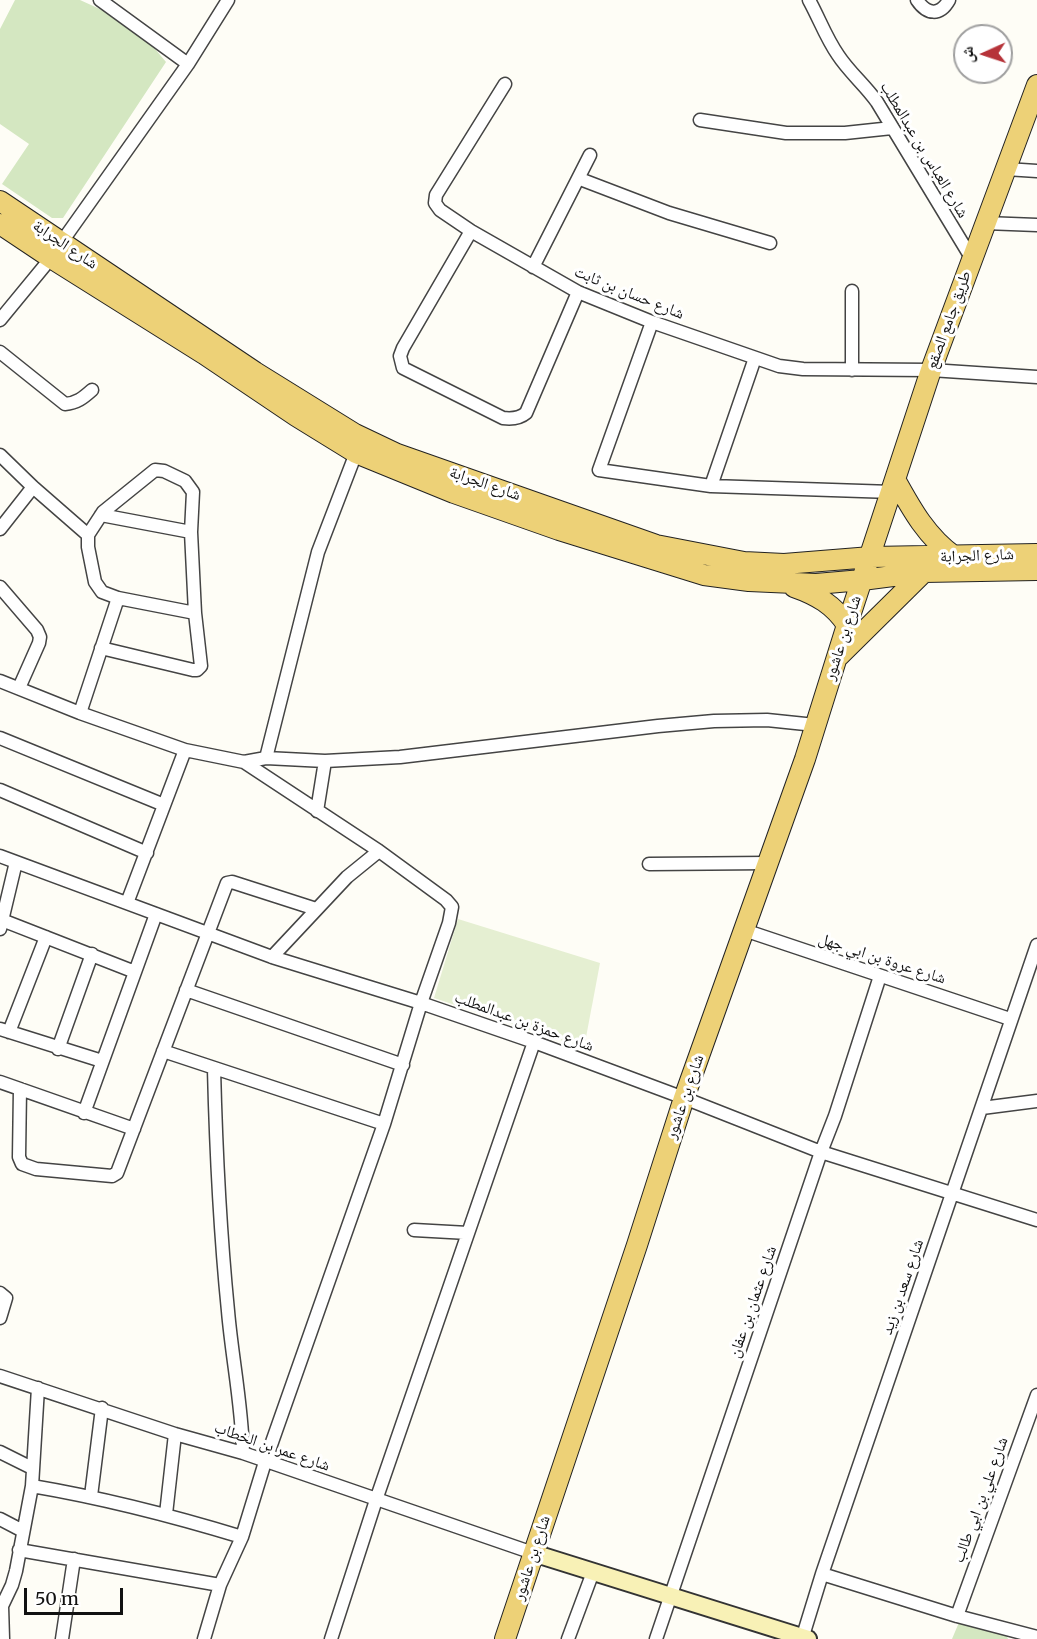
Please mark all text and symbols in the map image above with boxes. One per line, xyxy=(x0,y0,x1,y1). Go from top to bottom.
north arrow xyxy=(953,24,1013,84)
text: ش xyxy=(957,46,977,64)
street label: شارع العباس بن عبدالمطلب xyxy=(876,78,972,222)
street label: شارع الجرابة xyxy=(29,216,101,274)
street label: شارع حسان بن ثابت xyxy=(571,262,687,324)
street label: طريق جامع الصقع xyxy=(922,268,976,372)
street label: شارع الجرابة xyxy=(447,463,523,505)
street label: شارع الجرابة xyxy=(940,545,1014,567)
street label: شارع بن عاشور xyxy=(820,593,866,683)
street label: شارع عروة بن ابي جهل xyxy=(816,929,948,989)
street label: شارع حمزة بن عبدالمطلب xyxy=(452,988,596,1056)
street label: شارع بن عاشور xyxy=(662,1052,708,1142)
street label: شارع سعد بن زيد xyxy=(878,1237,928,1337)
street label: شارع عثمان بن عفان xyxy=(725,1244,781,1360)
street label: شارع عمر بن الخطاب xyxy=(212,1418,332,1476)
street label: شارع علي بن ابي طالب xyxy=(949,1434,1013,1566)
street label: شارع بن عاشور xyxy=(509,1513,555,1603)
scale bar xyxy=(27,1576,126,1614)
text: 50 m xyxy=(35,1587,79,1610)

